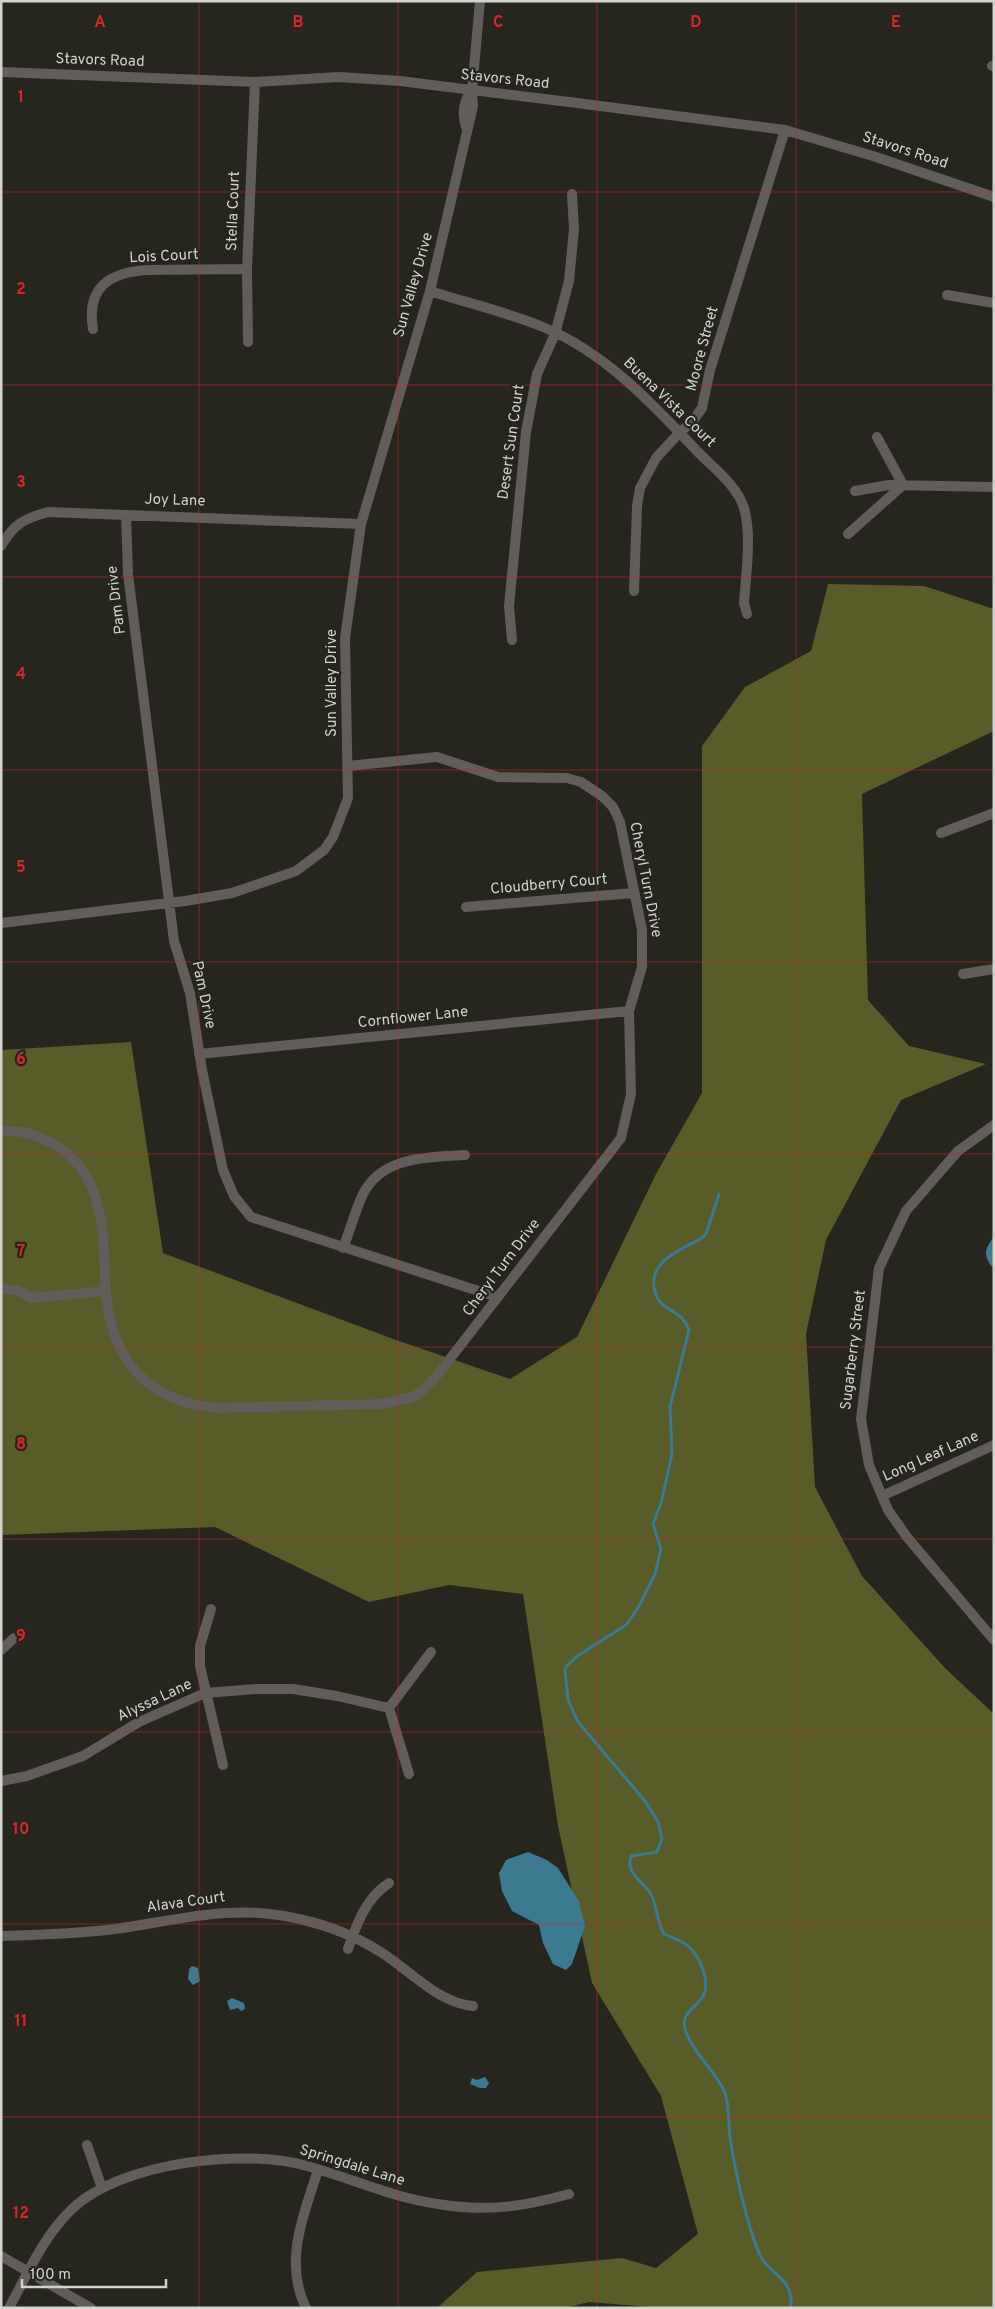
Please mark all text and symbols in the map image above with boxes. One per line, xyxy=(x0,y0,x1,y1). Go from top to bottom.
text: A xyxy=(94,13,106,33)
text: B xyxy=(292,13,304,33)
text: C xyxy=(493,13,503,33)
text: D xyxy=(690,13,702,33)
text: E xyxy=(891,13,901,33)
street label: Stavors Road xyxy=(55,50,145,72)
street label: Stavors Road xyxy=(460,66,550,94)
text: 1 xyxy=(18,88,24,108)
street label: Stavors Road xyxy=(860,128,950,174)
street label: Stella Court xyxy=(223,171,245,251)
street label: Sun Valley Drive xyxy=(390,230,438,340)
street label: Lois Court xyxy=(129,246,199,268)
text: 2 xyxy=(16,280,26,300)
street label: Moore Street xyxy=(683,304,723,394)
street label: Buena Vista Court xyxy=(619,354,719,452)
street label: Desert Sun Court xyxy=(494,383,530,501)
text: 3 xyxy=(16,473,26,493)
street label: Joy Lane xyxy=(144,490,206,512)
street label: Pam Drive xyxy=(103,565,131,635)
street label: Sun Valley Drive xyxy=(323,629,342,737)
text: 4 xyxy=(16,665,26,685)
street label: Cheryl Turn Drive xyxy=(624,821,666,939)
text: 5 xyxy=(16,858,26,878)
street label: Cloudberry Court xyxy=(490,870,608,900)
street label: Pam Drive xyxy=(187,959,219,1031)
street label: Cornflower Lane xyxy=(357,1003,469,1033)
text: 6 xyxy=(16,1050,26,1070)
street label: Cheryl Turn Drive xyxy=(459,1215,545,1321)
text: 7 xyxy=(17,1242,25,1262)
street label: Sugarberry Street xyxy=(837,1289,871,1411)
street label: Long Leaf Lane xyxy=(880,1427,982,1487)
text: 8 xyxy=(16,1435,26,1455)
text: 9 xyxy=(16,1627,26,1647)
street label: Alyssa Lane xyxy=(115,1675,195,1727)
text: 10 xyxy=(13,1820,29,1840)
street label: Alava Court xyxy=(145,1888,227,1918)
text: 11 xyxy=(15,2012,27,2032)
street label: Springdale Lane xyxy=(297,2141,407,2191)
text: 12 xyxy=(13,2204,29,2224)
scale bar xyxy=(22,2256,166,2288)
text: 100 m xyxy=(30,2266,71,2285)

